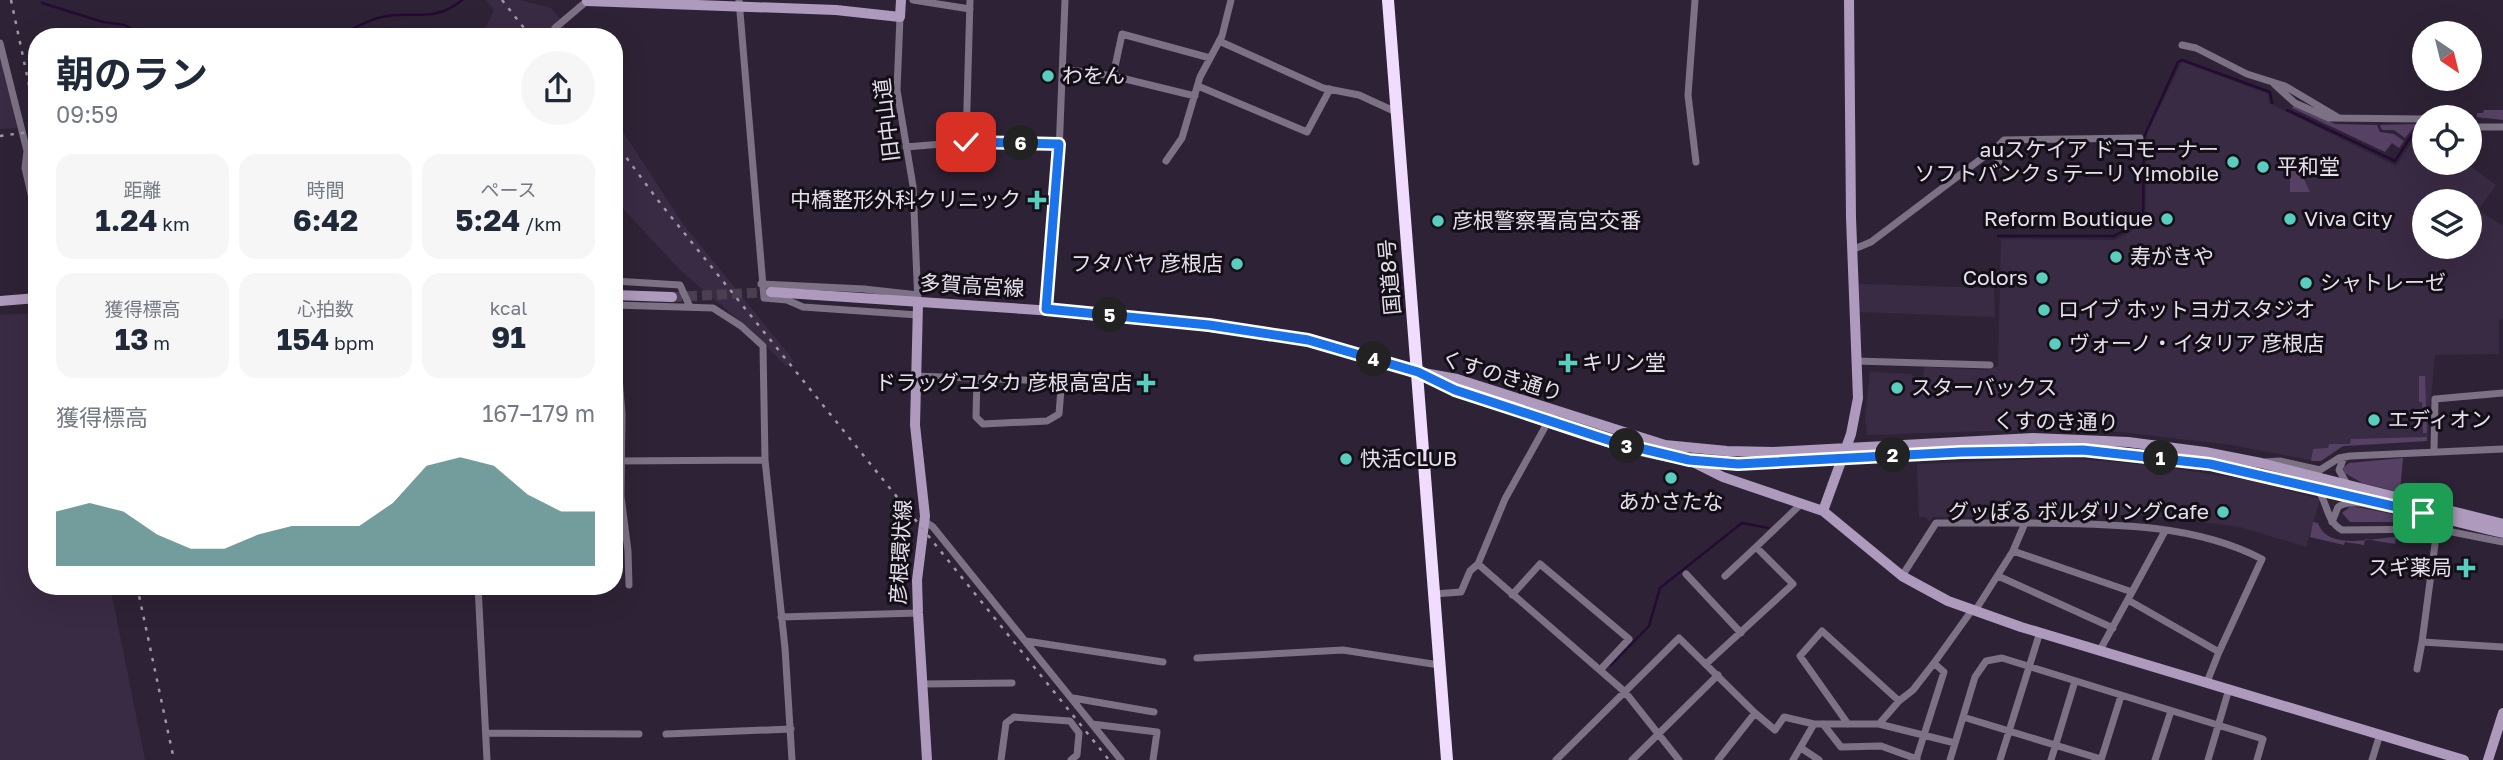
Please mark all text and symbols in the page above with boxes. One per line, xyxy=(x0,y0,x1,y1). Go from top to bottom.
north arrow xyxy=(2412,21,2482,91)
map controls xyxy=(2412,21,2482,259)
text: 朝のラン xyxy=(56,51,208,96)
button: share xyxy=(521,51,595,125)
place label: わをん xyxy=(1062,62,1125,88)
marker: わをん xyxy=(1040,68,1056,84)
street label: 旧中山道 xyxy=(868,77,904,163)
text: 09:59 xyxy=(56,100,118,128)
button: locate xyxy=(2412,105,2482,175)
pin xyxy=(936,112,996,172)
icon: check xyxy=(947,123,985,161)
pin: 6 xyxy=(1004,125,1038,160)
text: 6 xyxy=(1014,131,1027,154)
place label: auスケイア ドコモーナー ソフトバンクｓテーリ Y!mobile xyxy=(1915,136,2219,186)
place label: 平和堂 xyxy=(2277,153,2340,179)
marker: auスケイア ドコモーナー ソフトバンクｓテーリ Y!mobile xyxy=(2225,154,2241,170)
marker: 平和堂 xyxy=(2255,159,2271,175)
text: 距離 xyxy=(123,178,162,201)
text: 時間 xyxy=(306,178,345,201)
text: ペース xyxy=(480,178,537,201)
place label: 中橋整形外科クリニック xyxy=(790,186,1021,212)
button: layers xyxy=(2412,189,2482,259)
marker: 中橋整形外科クリニック xyxy=(1027,190,1047,210)
text: 1.24 xyxy=(95,202,157,238)
text: 6:42 xyxy=(293,202,358,238)
text: 5:24 xyxy=(455,202,520,238)
place label: Reform Boutique xyxy=(1984,205,2153,231)
place label: Viva City xyxy=(2304,205,2393,231)
place label: 彦根警察署高宮交番 xyxy=(1452,207,1641,233)
marker: Reform Boutique xyxy=(2159,211,2175,227)
marker: Viva City xyxy=(2282,211,2298,227)
text: km xyxy=(157,212,190,235)
text: /km xyxy=(520,212,562,235)
marker: 彦根警察署高宮交番 xyxy=(1430,213,1446,229)
street label: 国道8号 xyxy=(1373,238,1405,316)
place label: 寿がきや xyxy=(2130,243,2214,269)
marker: 寿がきや xyxy=(2108,249,2124,265)
place label: フタバヤ 彦根店 xyxy=(1071,250,1223,276)
marker: フタバヤ 彦根店 xyxy=(1229,256,1245,272)
place label: Colors xyxy=(1963,264,2028,290)
street label: 多賀高宮線 xyxy=(919,269,1025,301)
place label: シャトレーゼ xyxy=(2320,269,2446,295)
marker: Colors xyxy=(2034,270,2050,286)
marker: シャトレーゼ xyxy=(2298,275,2314,291)
text: kcal xyxy=(490,296,527,319)
place label: ロイブ ホットヨガスタジオ xyxy=(2058,296,2315,322)
text: 獲得標高 xyxy=(104,297,181,320)
text: 心拍数 xyxy=(297,297,354,320)
pin: 5 xyxy=(1092,298,1128,332)
marker: ロイブ ホットヨガスタジオ xyxy=(2036,302,2052,318)
text: 5 xyxy=(1104,303,1115,326)
text: 91 xyxy=(491,319,526,355)
text: 13 xyxy=(115,321,149,357)
text: 154 xyxy=(277,321,329,357)
place label: ヴォーノ・イタリア 彦根店 xyxy=(2069,330,2324,356)
text: m xyxy=(149,331,170,354)
text: bpm xyxy=(329,331,374,354)
marker: ヴォーノ・イタリア 彦根店 xyxy=(2047,336,2063,352)
pin: 4 xyxy=(1356,342,1392,376)
street label: くすのき通り xyxy=(1439,344,1566,406)
text: 4 xyxy=(1368,347,1379,370)
place label: キリン堂 xyxy=(1582,349,1666,375)
marker: キリン堂 xyxy=(1560,355,1576,371)
place label: ドラッグユタカ 彦根高宮店 xyxy=(875,369,1132,395)
place label: スターバックス xyxy=(1911,374,2057,400)
marker: ドラッグユタカ 彦根高宮店 xyxy=(1138,375,1154,391)
marker: スターバックス xyxy=(1889,380,1905,396)
text: 167–179 m xyxy=(482,399,595,427)
text: 獲得標高 xyxy=(56,403,148,431)
place label: エディオン xyxy=(2388,406,2492,432)
street label: くすのき通り xyxy=(1993,407,2119,435)
marker: エディオン xyxy=(2366,412,2382,428)
pin: 3 xyxy=(1610,428,1644,464)
text: 3 xyxy=(1621,434,1632,457)
pin: 2 xyxy=(1876,438,1910,472)
pin: 1 xyxy=(2144,440,2178,476)
text: 2 xyxy=(1887,443,1898,466)
place label: 快活CLUB xyxy=(1360,445,1457,471)
text: 1 xyxy=(2156,446,2165,469)
marker: 快活CLUB xyxy=(1338,451,1354,467)
marker: あかさたな xyxy=(1663,470,1679,486)
pin xyxy=(2393,483,2453,543)
place label: あかさたな xyxy=(1619,488,1724,514)
icon: arrive xyxy=(2404,494,2442,532)
place label: グッぽる ボルダリングCafe xyxy=(1948,498,2209,524)
street label: 彦根環状線 xyxy=(884,499,916,605)
marker: グッぽる ボルダリングCafe xyxy=(2215,504,2231,520)
place label: スギ薬局 xyxy=(2368,554,2452,580)
marker: スギ薬局 xyxy=(2458,560,2474,576)

